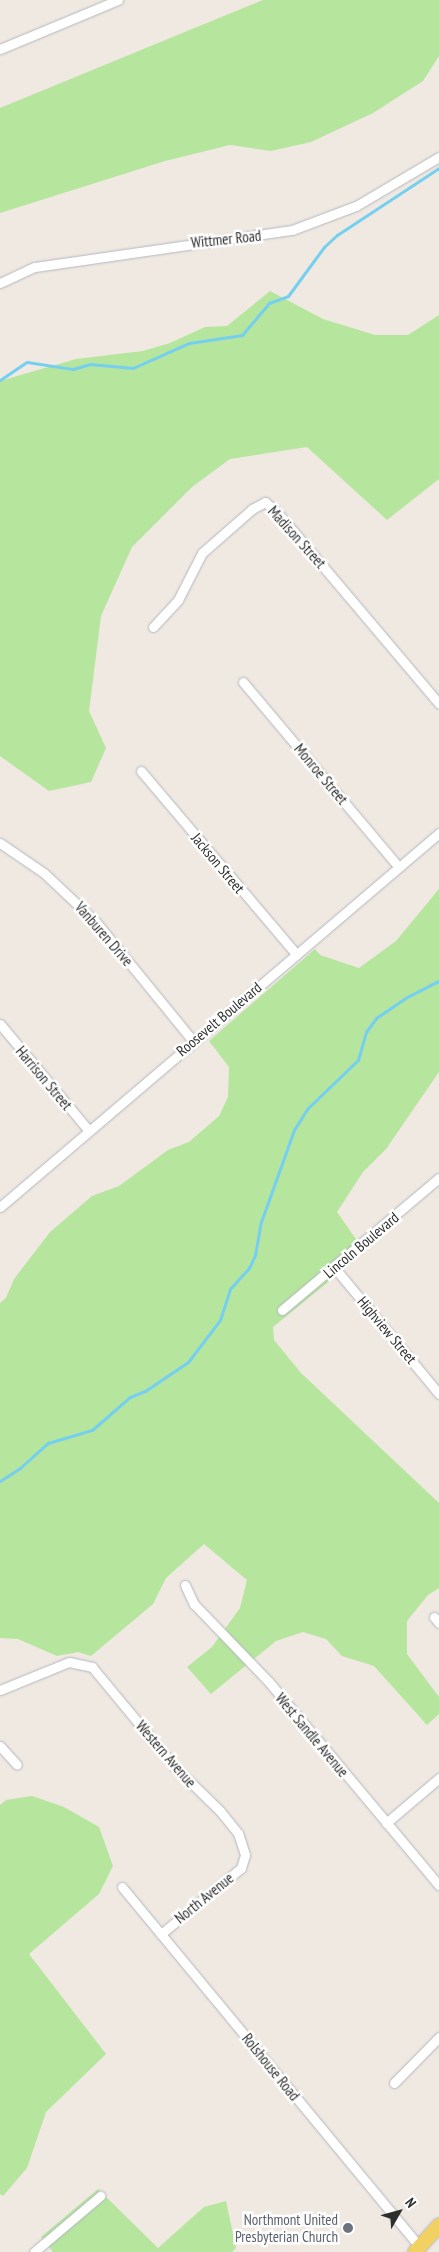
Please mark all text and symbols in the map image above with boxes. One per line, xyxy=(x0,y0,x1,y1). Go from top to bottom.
street label: Wittmer Road xyxy=(190,226,262,252)
street label: Madison Street xyxy=(264,502,330,572)
street label: Monroe Street xyxy=(290,740,352,808)
street label: Jackson Street xyxy=(188,829,248,897)
street label: Vanburen Drive xyxy=(71,898,137,970)
street label: Roosevelt Boulevard xyxy=(173,978,265,1060)
street label: Harrison Street xyxy=(12,1042,76,1114)
street label: Lincoln Boulevard xyxy=(320,1208,402,1282)
street label: Highview Street xyxy=(354,1293,420,1367)
street label: West Sandle Avenue xyxy=(272,1689,352,1781)
street label: Western Avenue xyxy=(132,1717,200,1791)
street label: North Avenue xyxy=(171,1869,237,1927)
street label: Rolshouse Road xyxy=(238,2030,304,2104)
north arrow xyxy=(374,2187,424,2237)
text: N xyxy=(401,2194,420,2211)
place label: Northmont United Presbyterian Church xyxy=(235,2210,338,2245)
marker: Northmont United Presbyterian Church xyxy=(342,2222,354,2234)

